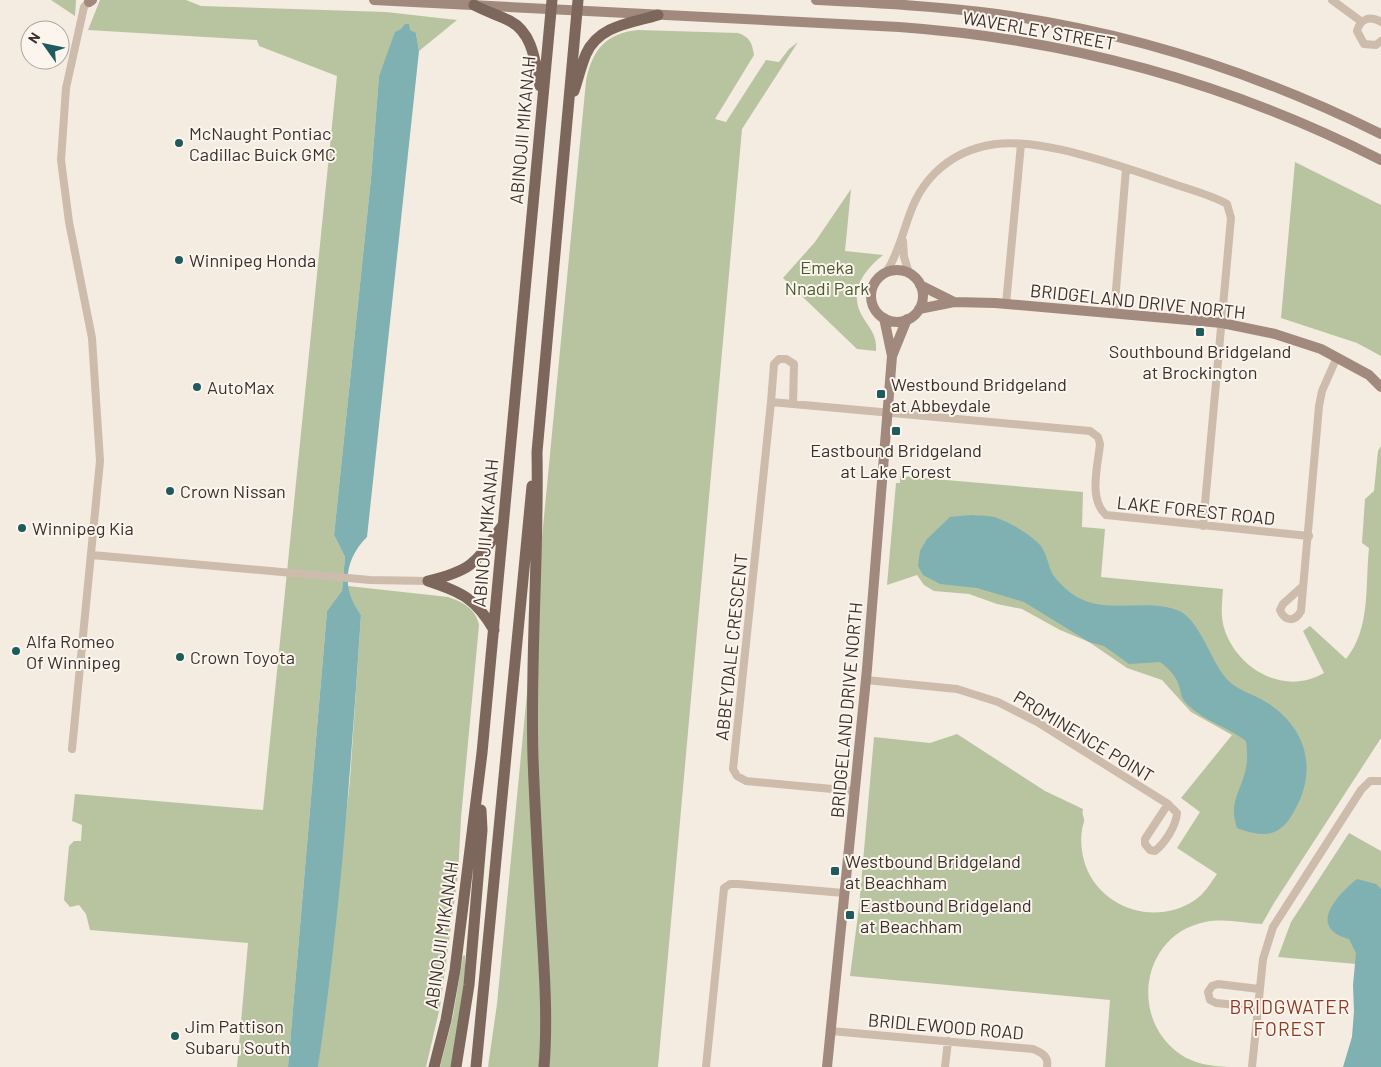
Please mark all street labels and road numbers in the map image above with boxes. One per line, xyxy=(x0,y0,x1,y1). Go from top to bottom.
street label: WAVERLEY STREET xyxy=(961,6,1117,54)
street label: ABINOJII MIKANAH xyxy=(505,55,539,205)
street label: BRIDGELAND DRIVE NORTH xyxy=(1029,279,1247,323)
street label: ABINOJII MIKANAH xyxy=(468,458,502,608)
street label: LAKE FOREST ROAD xyxy=(1116,491,1276,529)
street label: ABBEYDALE CRESCENT xyxy=(710,552,752,742)
street label: BRIDGELAND DRIVE NORTH xyxy=(826,601,866,819)
street label: PROMINENCE POINT xyxy=(1010,685,1158,787)
street label: ABINOJII MIKANAH xyxy=(420,860,462,1010)
street label: BRIDLEWOOD ROAD xyxy=(867,1008,1025,1044)

